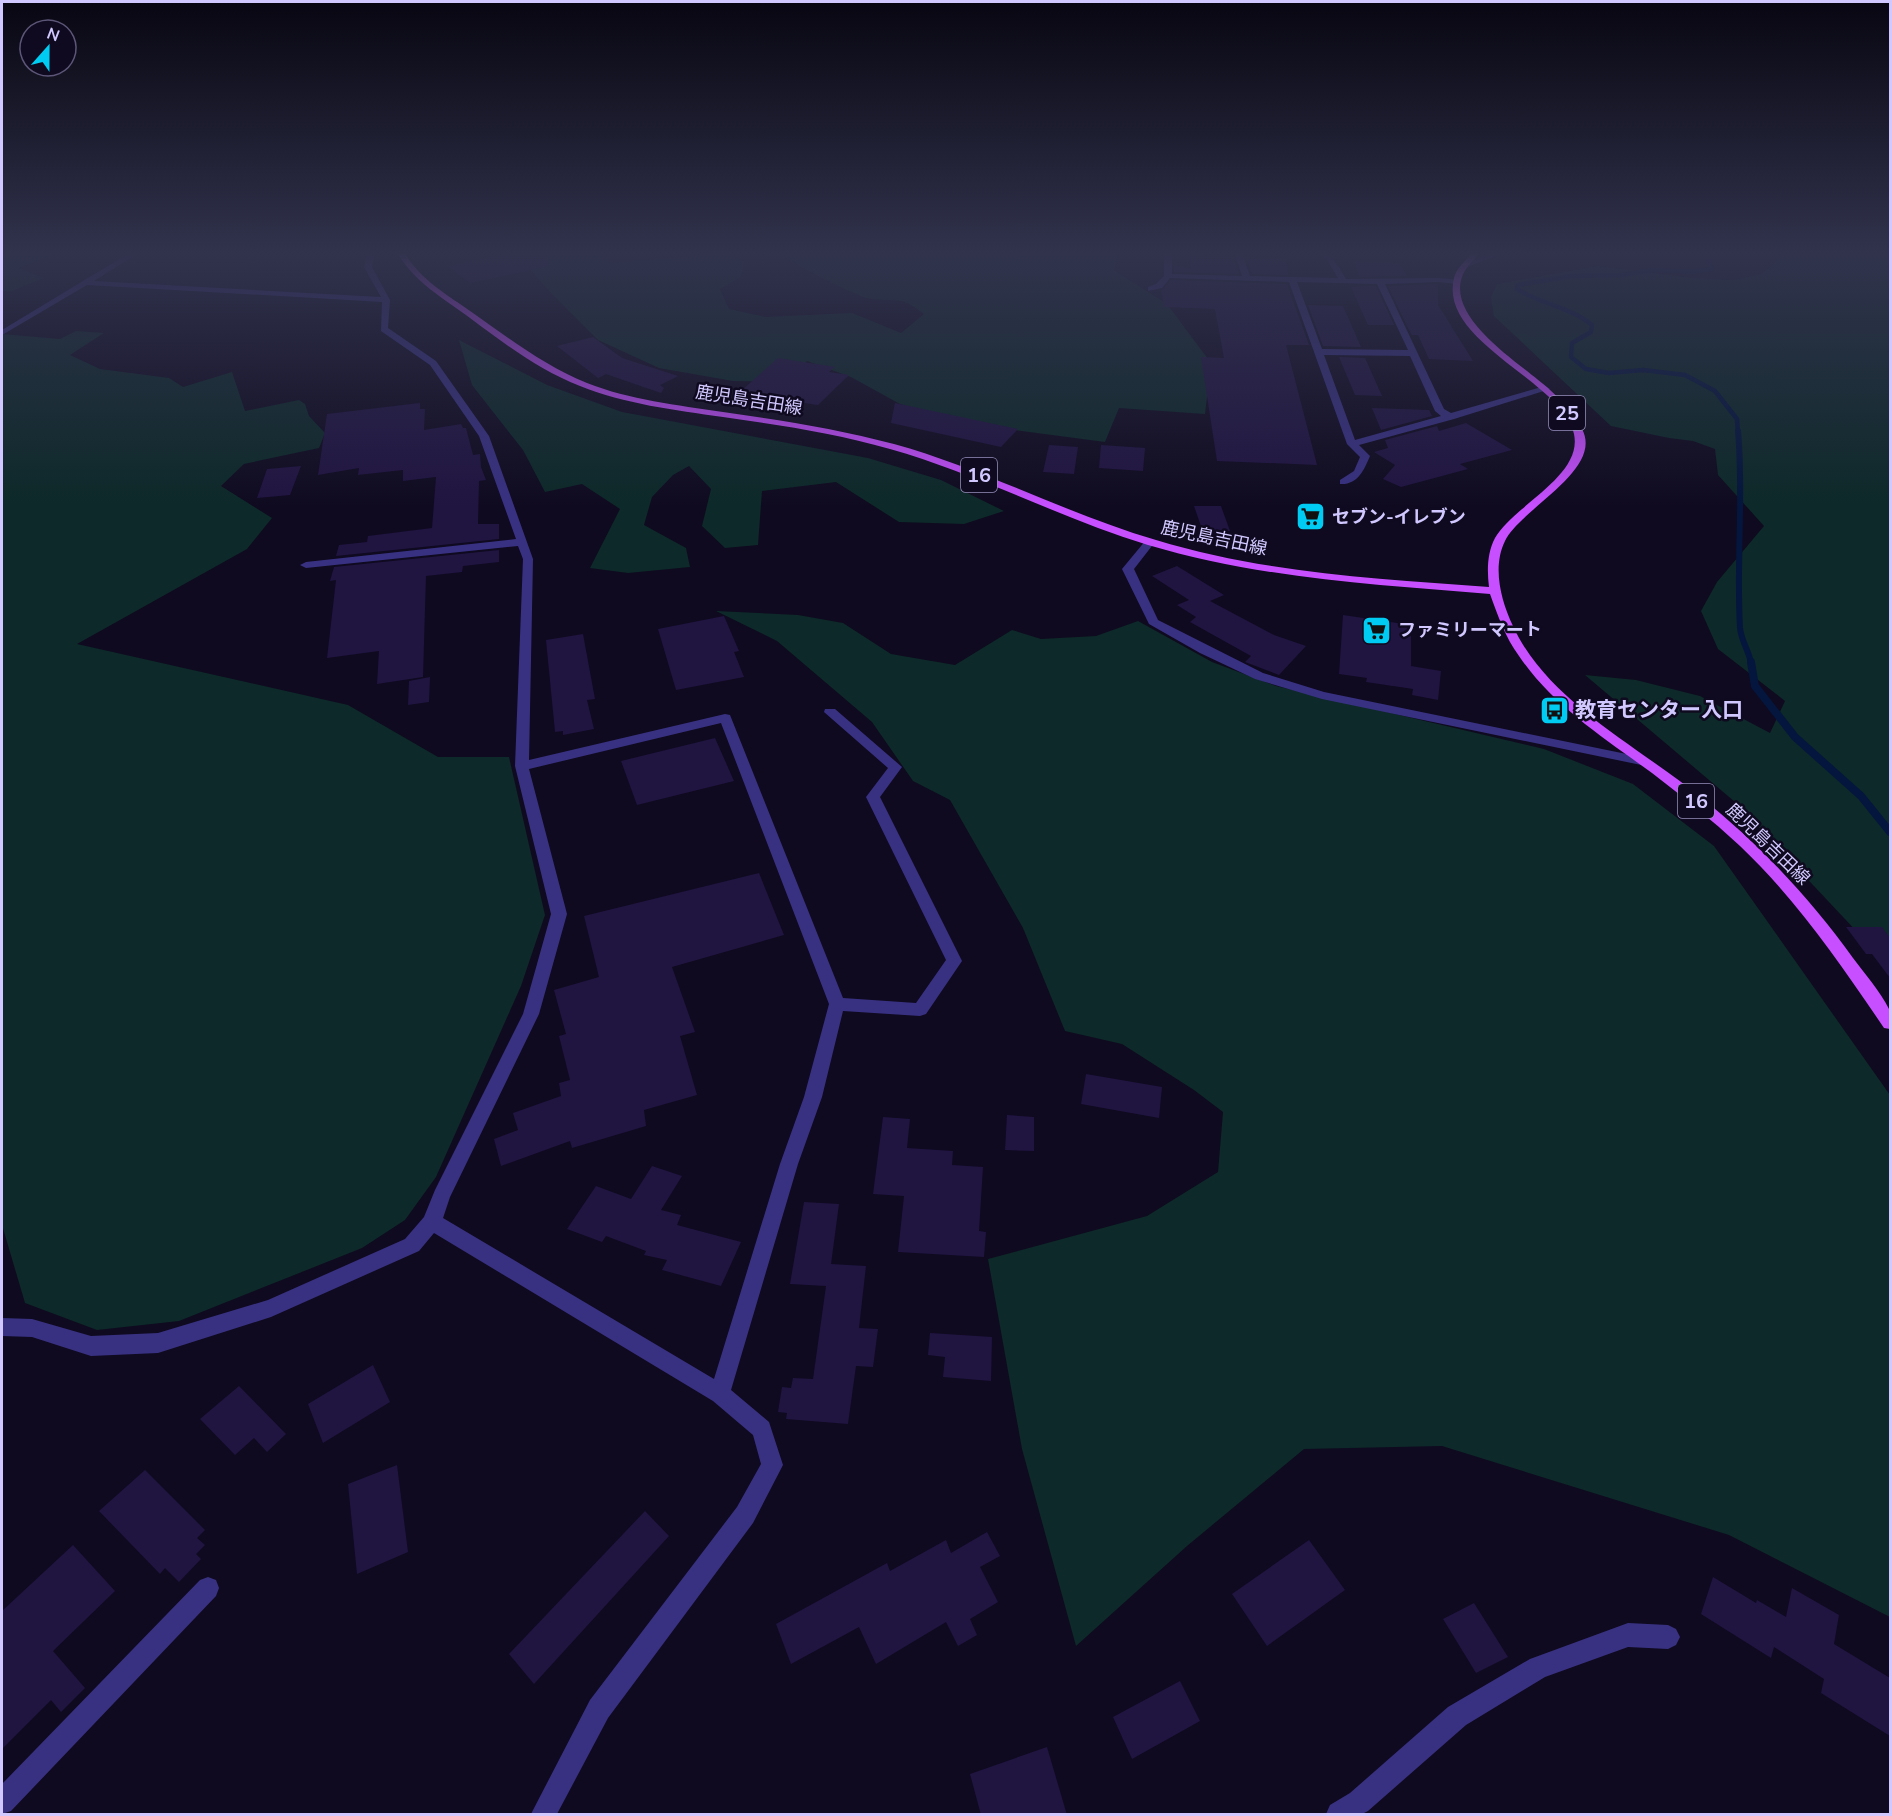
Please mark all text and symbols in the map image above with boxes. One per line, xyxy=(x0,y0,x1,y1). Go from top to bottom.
north arrow xyxy=(18,18,78,78)
text: N xyxy=(43,23,63,47)
street label: 鹿児島吉田線 xyxy=(694,380,804,420)
road number: 25 xyxy=(1549,396,1585,430)
road number: 16 xyxy=(961,458,997,492)
supermarket icon: セブン-イレブン xyxy=(1295,501,1327,533)
place label: セブン-イレブン xyxy=(1332,505,1466,529)
street label: 鹿児島吉田線 xyxy=(1159,515,1269,561)
supermarket icon: ファミリーマート xyxy=(1361,614,1393,646)
place label: ファミリーマート xyxy=(1398,618,1542,642)
bus stop icon: 教育センター入口 xyxy=(1538,694,1570,726)
place label: 教育センター入口 xyxy=(1575,696,1743,724)
road number: 16 xyxy=(1678,784,1714,818)
street label: 鹿児島吉田線 xyxy=(1721,798,1815,890)

